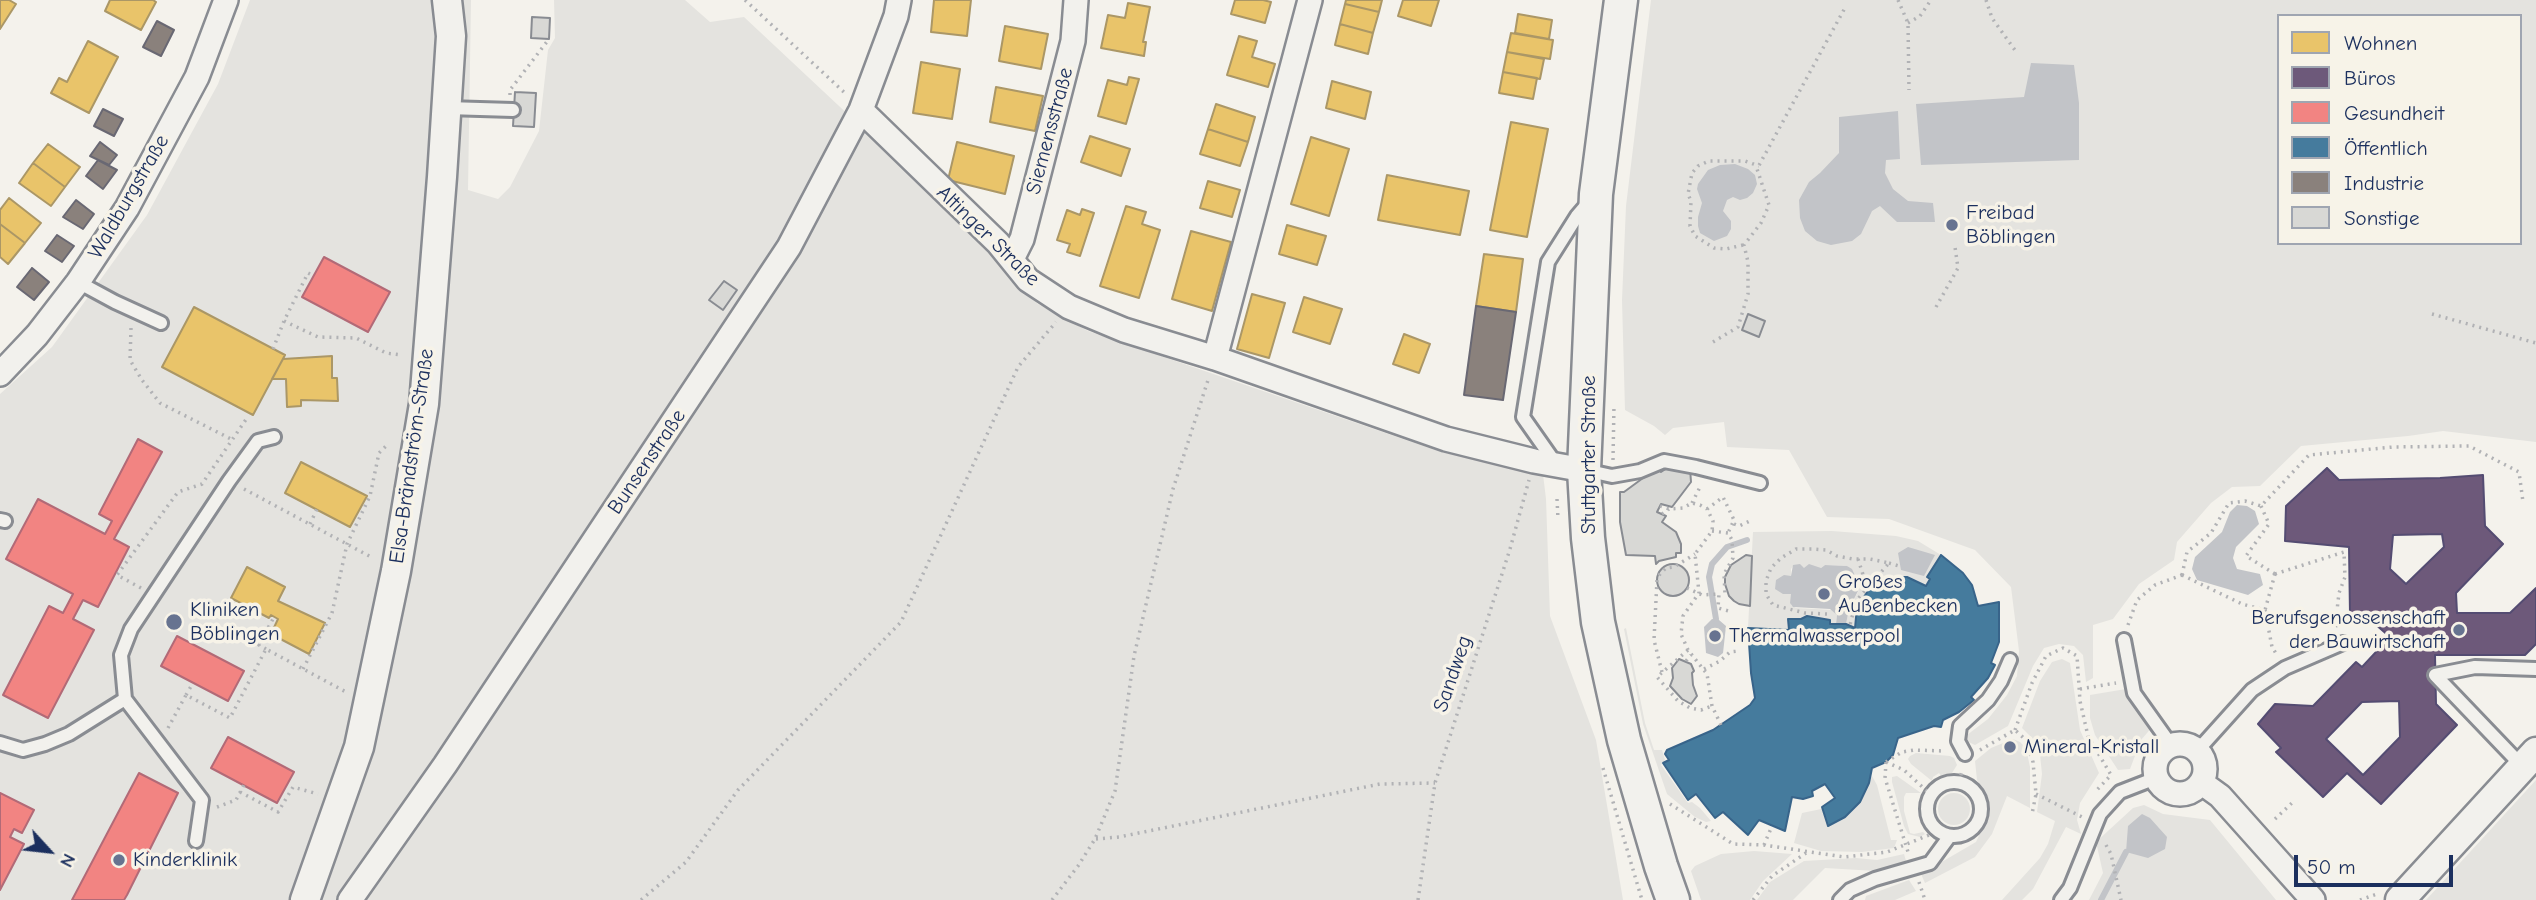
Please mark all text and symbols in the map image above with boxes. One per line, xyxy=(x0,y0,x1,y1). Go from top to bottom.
legend xyxy=(2277,14,2522,245)
text: Wohnen xyxy=(2344,31,2417,55)
street label: Siemensstraße xyxy=(1021,65,1079,197)
text: Büros xyxy=(2344,66,2395,90)
text: Gesundheit xyxy=(2344,101,2444,125)
street label: Waldburgstraße xyxy=(83,130,175,264)
text: Öffentlich xyxy=(2344,136,2428,160)
text: Industrie xyxy=(2344,171,2424,195)
street label: Altinger Straße xyxy=(931,180,1045,292)
place label: Freibad Böblingen xyxy=(1966,200,2056,250)
text: Sonstige xyxy=(2344,206,2419,230)
marker: Freibad Böblingen xyxy=(1944,217,1960,233)
street label: Elsa-Brändström-Straße xyxy=(384,347,440,565)
street label: Stuttgarter Straße xyxy=(1576,375,1602,535)
street label: Bunsenstraße xyxy=(603,405,691,519)
place label: Großes Außenbecken xyxy=(1838,569,1958,619)
marker: Großes Außenbecken xyxy=(1816,586,1832,602)
place label: Kliniken Böblingen xyxy=(190,597,280,647)
place label: Berufsgenossenschaft der Bauwirtschaft xyxy=(2251,605,2445,655)
marker: Kliniken Böblingen xyxy=(164,612,184,632)
marker: Berufsgenossenschaft der Bauwirtschaft xyxy=(2451,622,2467,638)
place label: Thermalwasserpool xyxy=(1729,623,1900,649)
marker: Thermalwasserpool xyxy=(1707,628,1723,644)
street label: Sandweg xyxy=(1428,633,1478,715)
place label: Mineral-Kristall xyxy=(2024,734,2159,760)
marker: Mineral-Kristall xyxy=(2002,739,2018,755)
north arrow xyxy=(14,816,84,886)
scale bar xyxy=(2298,841,2457,885)
place label: Kinderklinik xyxy=(133,847,237,873)
text: N xyxy=(55,850,80,871)
marker: Kinderklinik xyxy=(111,852,127,868)
text: 50 m xyxy=(2307,855,2356,879)

